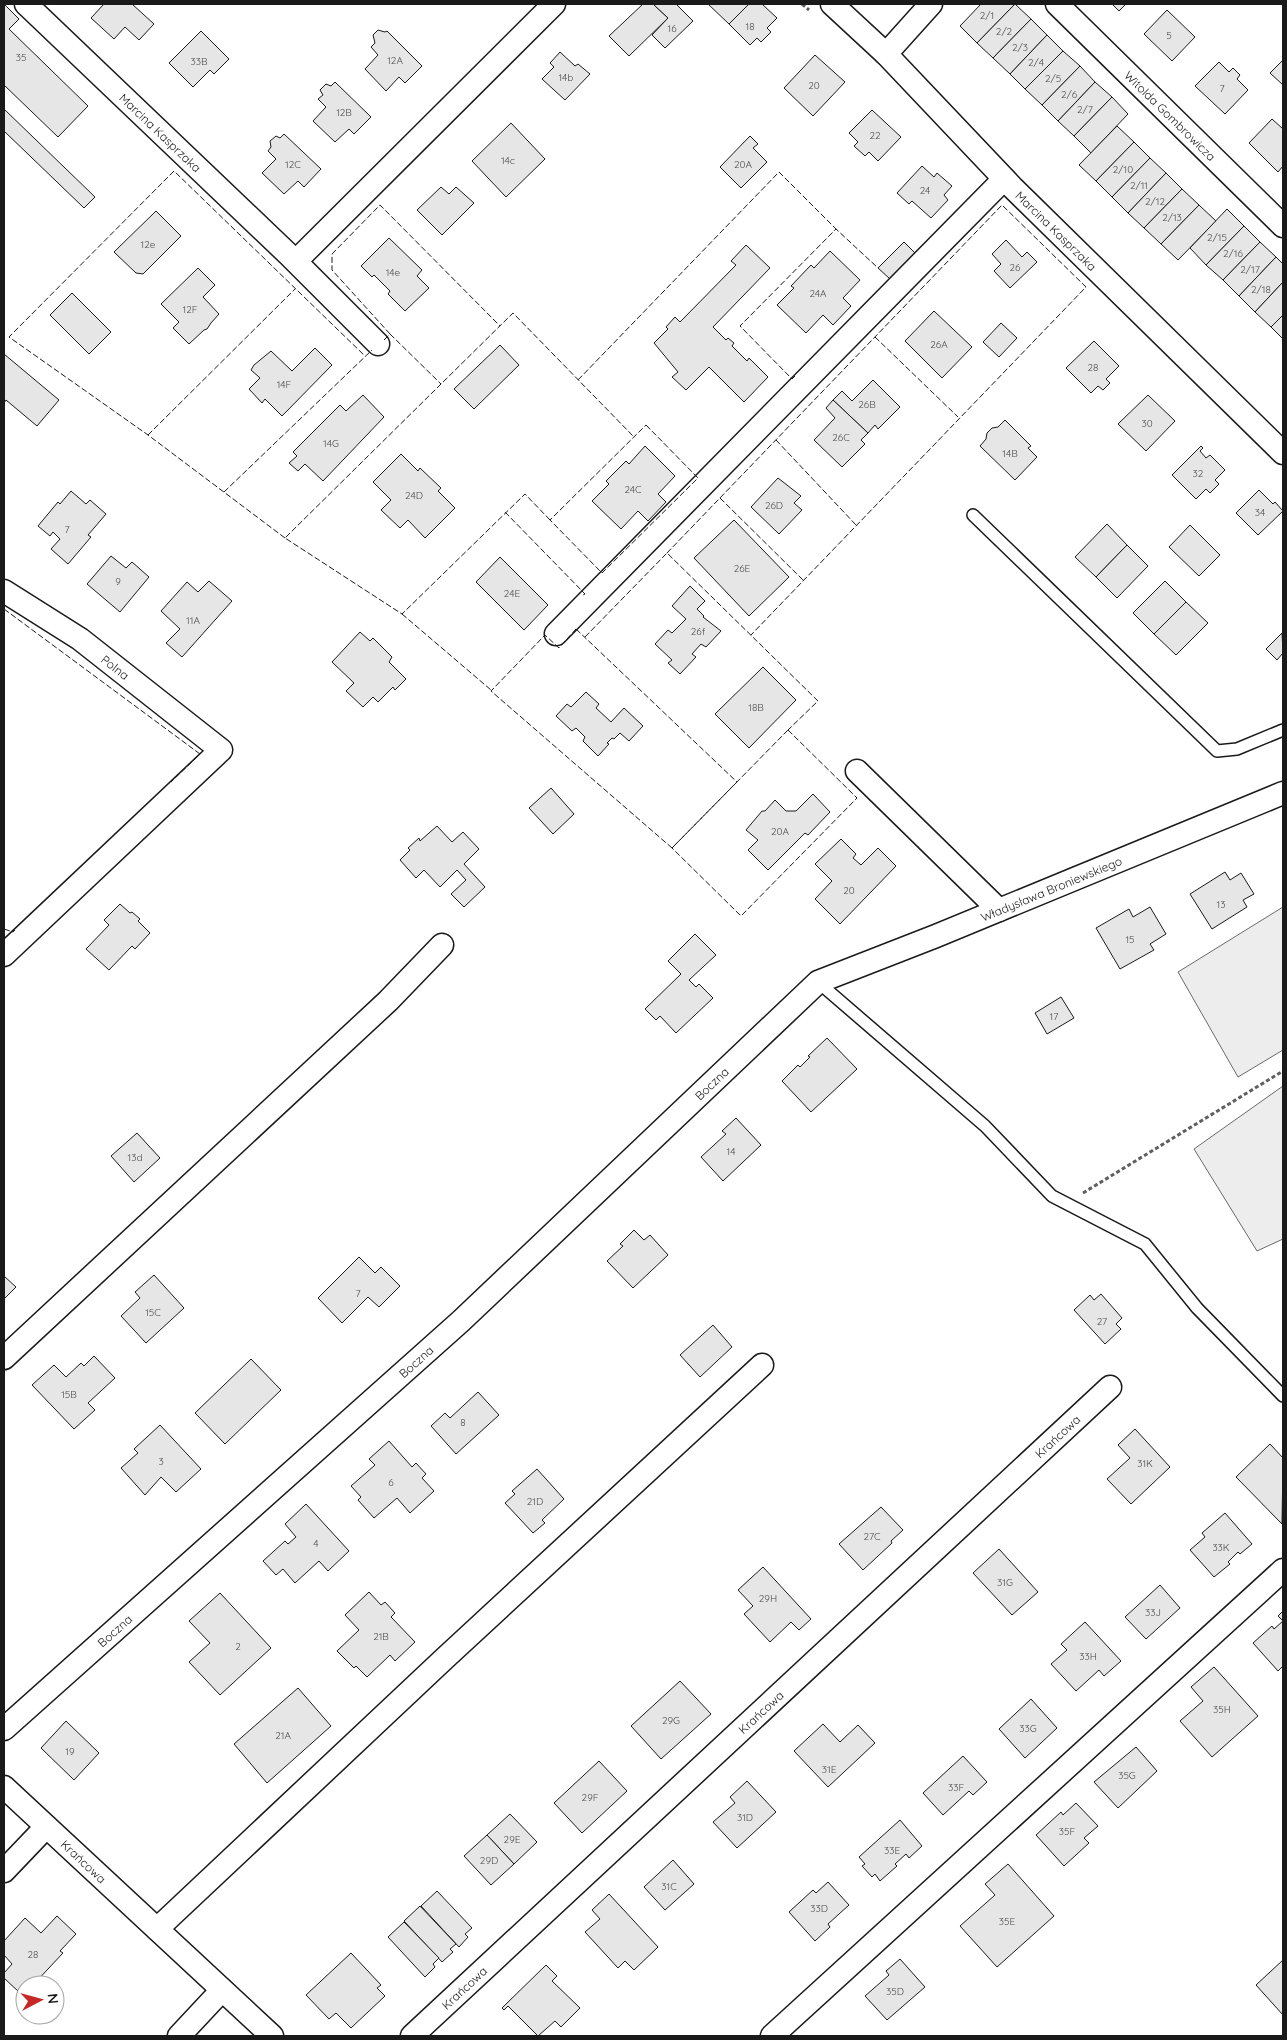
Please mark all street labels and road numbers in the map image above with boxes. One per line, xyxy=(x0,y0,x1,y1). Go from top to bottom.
street label: Witolda Gombrowicza xyxy=(1122,67,1219,164)
street label: Marcina Kasprzaka xyxy=(117,90,205,175)
street label: Marcina Kasprzaka xyxy=(1013,188,1100,274)
street label: Polna xyxy=(99,651,132,682)
street label: Władysława Broniewskiego xyxy=(978,853,1124,924)
street label: Boczna xyxy=(691,1064,732,1103)
street label: Boczna xyxy=(395,1342,436,1381)
street label: Krańcowa xyxy=(1031,1411,1083,1461)
street label: Boczna xyxy=(94,1611,135,1650)
street label: Krańcowa xyxy=(735,1687,786,1737)
street label: Krańcowa xyxy=(58,1836,110,1886)
street label: Krańcowa xyxy=(438,1963,490,2012)

